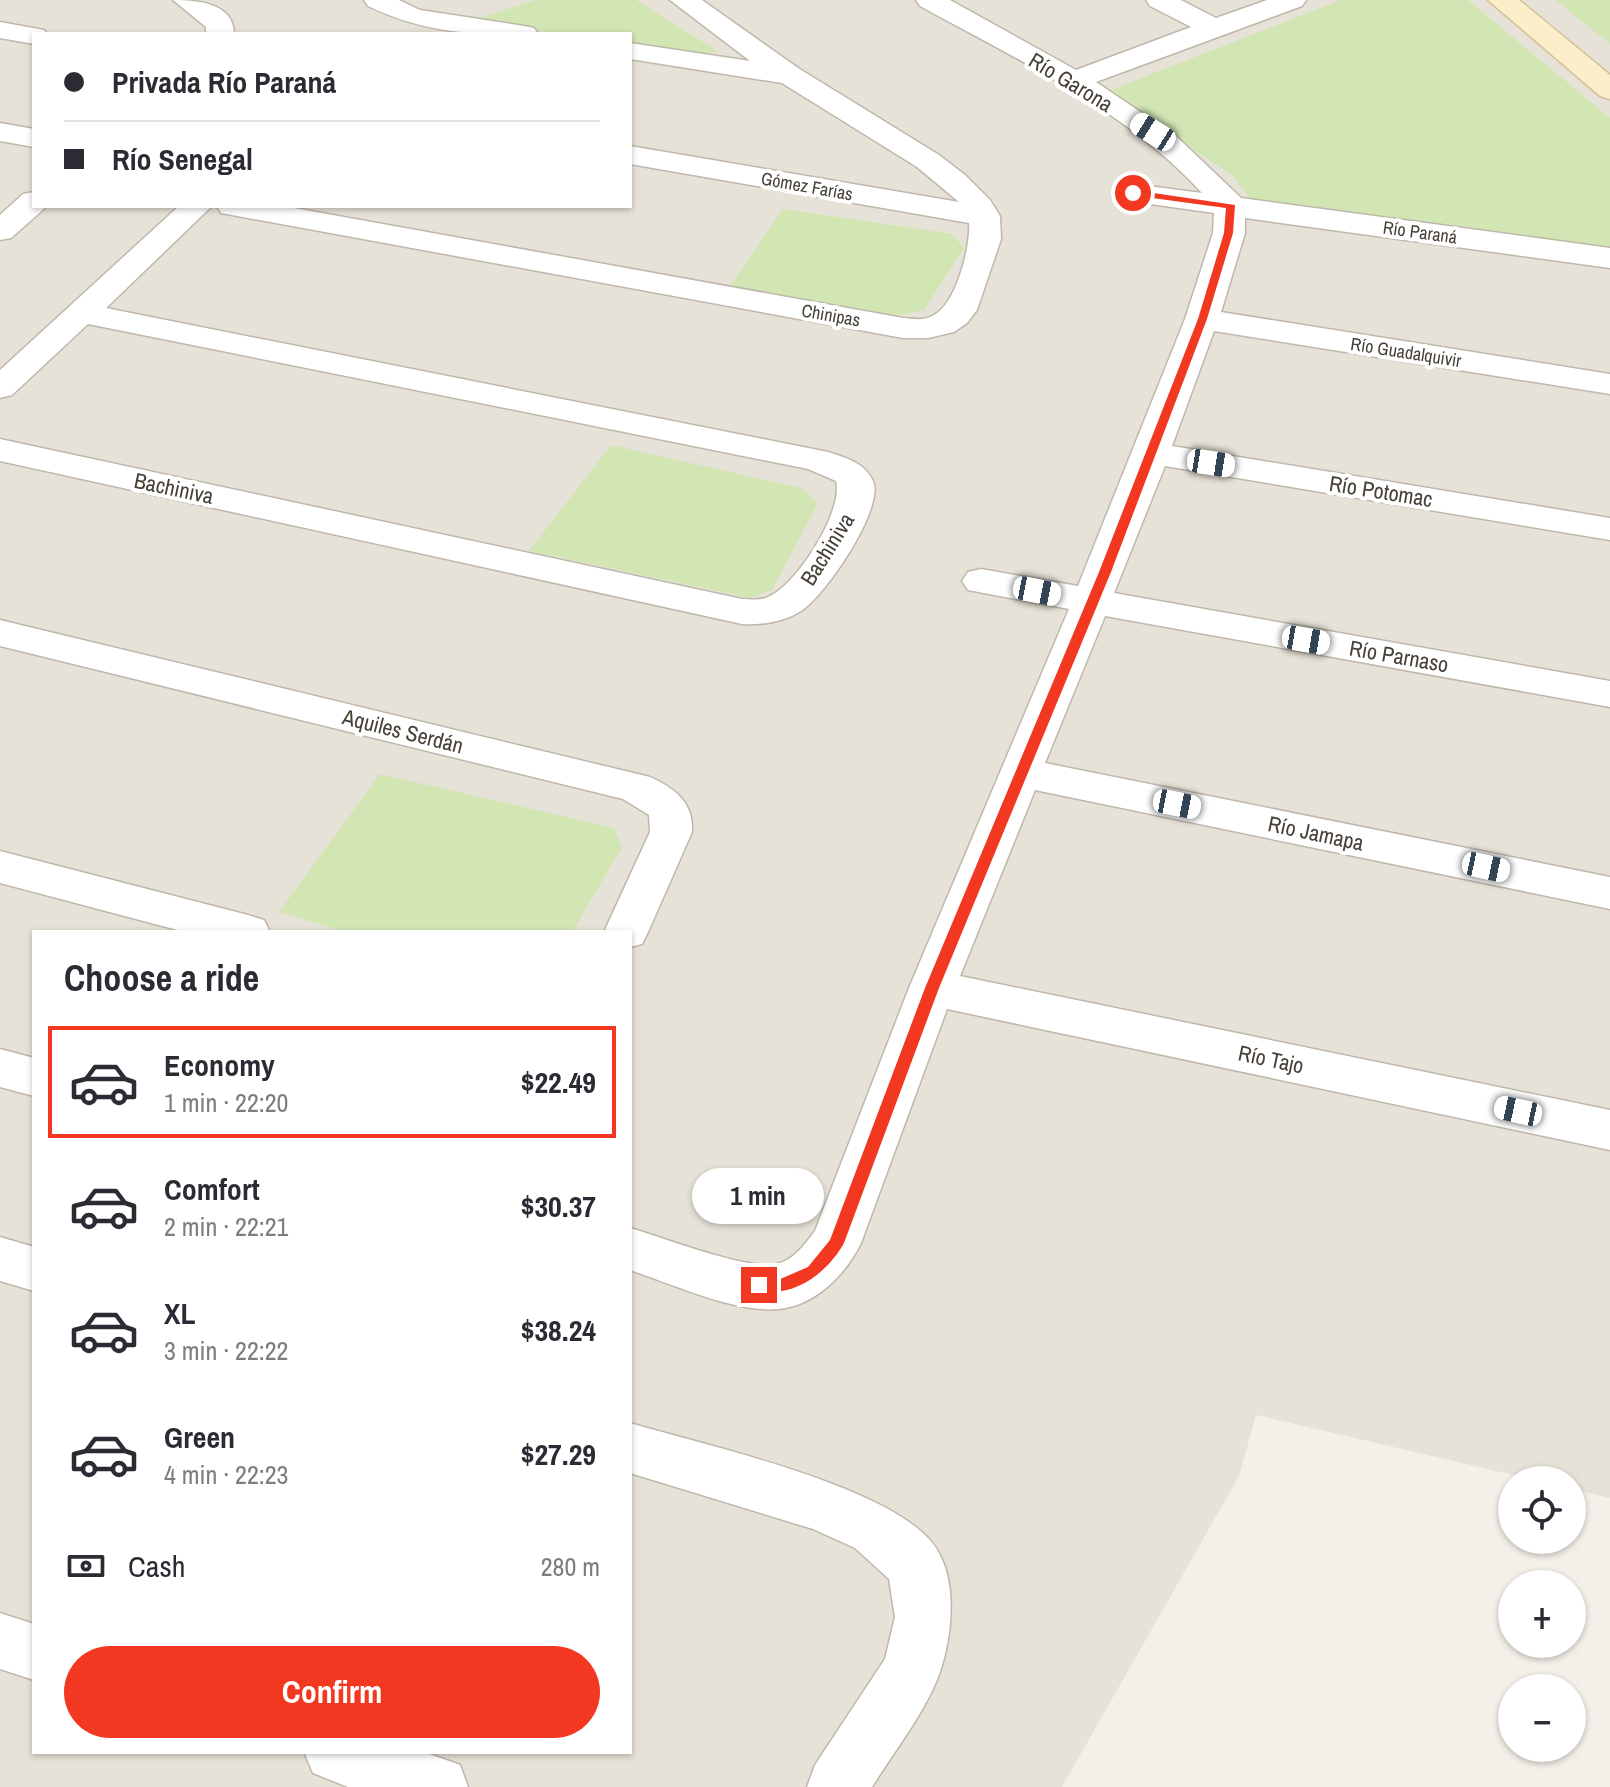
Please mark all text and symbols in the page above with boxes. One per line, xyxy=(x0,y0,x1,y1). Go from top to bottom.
street label: Río Garona xyxy=(1023,45,1119,119)
text: Privada Río Paraná xyxy=(112,62,336,102)
car xyxy=(1126,109,1180,155)
text: Río Senegal xyxy=(112,139,253,179)
street label: Gómez Farías xyxy=(759,166,855,206)
route start xyxy=(1115,175,1151,211)
street label: Río Paraná xyxy=(1381,214,1459,250)
street label: Chinipas xyxy=(800,298,862,332)
street label: Río Guadalquivir xyxy=(1349,331,1463,373)
car xyxy=(1185,447,1237,479)
street label: Bachiniva xyxy=(132,465,216,511)
street label: Río Potomac xyxy=(1327,468,1435,514)
street label: Bachiniva xyxy=(793,507,861,591)
car xyxy=(1011,575,1063,607)
car xyxy=(1280,624,1332,656)
street label: Río Parnaso xyxy=(1347,633,1451,679)
street label: Aquiles Serdán xyxy=(339,701,466,760)
car xyxy=(1151,788,1203,820)
street label: Río Jamapa xyxy=(1265,808,1367,858)
car xyxy=(1460,850,1512,884)
text: Choose a ride xyxy=(64,954,259,1002)
street label: Río Tajo xyxy=(1235,1037,1307,1081)
text: Economy xyxy=(164,1045,275,1085)
icon: car xyxy=(68,1046,140,1118)
text: $22.49 xyxy=(521,1062,596,1102)
text: 1 min · 22:20 xyxy=(164,1085,288,1120)
car xyxy=(1492,1094,1544,1128)
text: Comfort xyxy=(164,1169,260,1209)
callout: 1 min xyxy=(693,1169,825,1225)
icon: car xyxy=(68,1170,140,1242)
text: 1 min xyxy=(730,1178,786,1213)
text: $30.37 xyxy=(521,1186,596,1226)
text: 2 min · 22:21 xyxy=(164,1209,288,1244)
route end xyxy=(741,1267,777,1303)
text: XL xyxy=(164,1293,195,1333)
icon: car xyxy=(68,1294,140,1366)
text: $38.24 xyxy=(521,1310,596,1350)
text: 3 min · 22:22 xyxy=(164,1333,288,1368)
text: Green xyxy=(164,1417,235,1457)
icon: car xyxy=(68,1418,140,1490)
text: $27.29 xyxy=(521,1434,596,1474)
text: 4 min · 22:23 xyxy=(164,1457,288,1492)
map controls xyxy=(1498,1466,1586,1762)
button: locate xyxy=(1498,1466,1586,1554)
icon: cash xyxy=(64,1544,108,1588)
text: Cash xyxy=(128,1546,185,1586)
text: 280 m xyxy=(541,1549,600,1584)
button: + xyxy=(1498,1570,1586,1658)
button: Confirm xyxy=(64,1646,600,1738)
button: − xyxy=(1498,1674,1586,1762)

